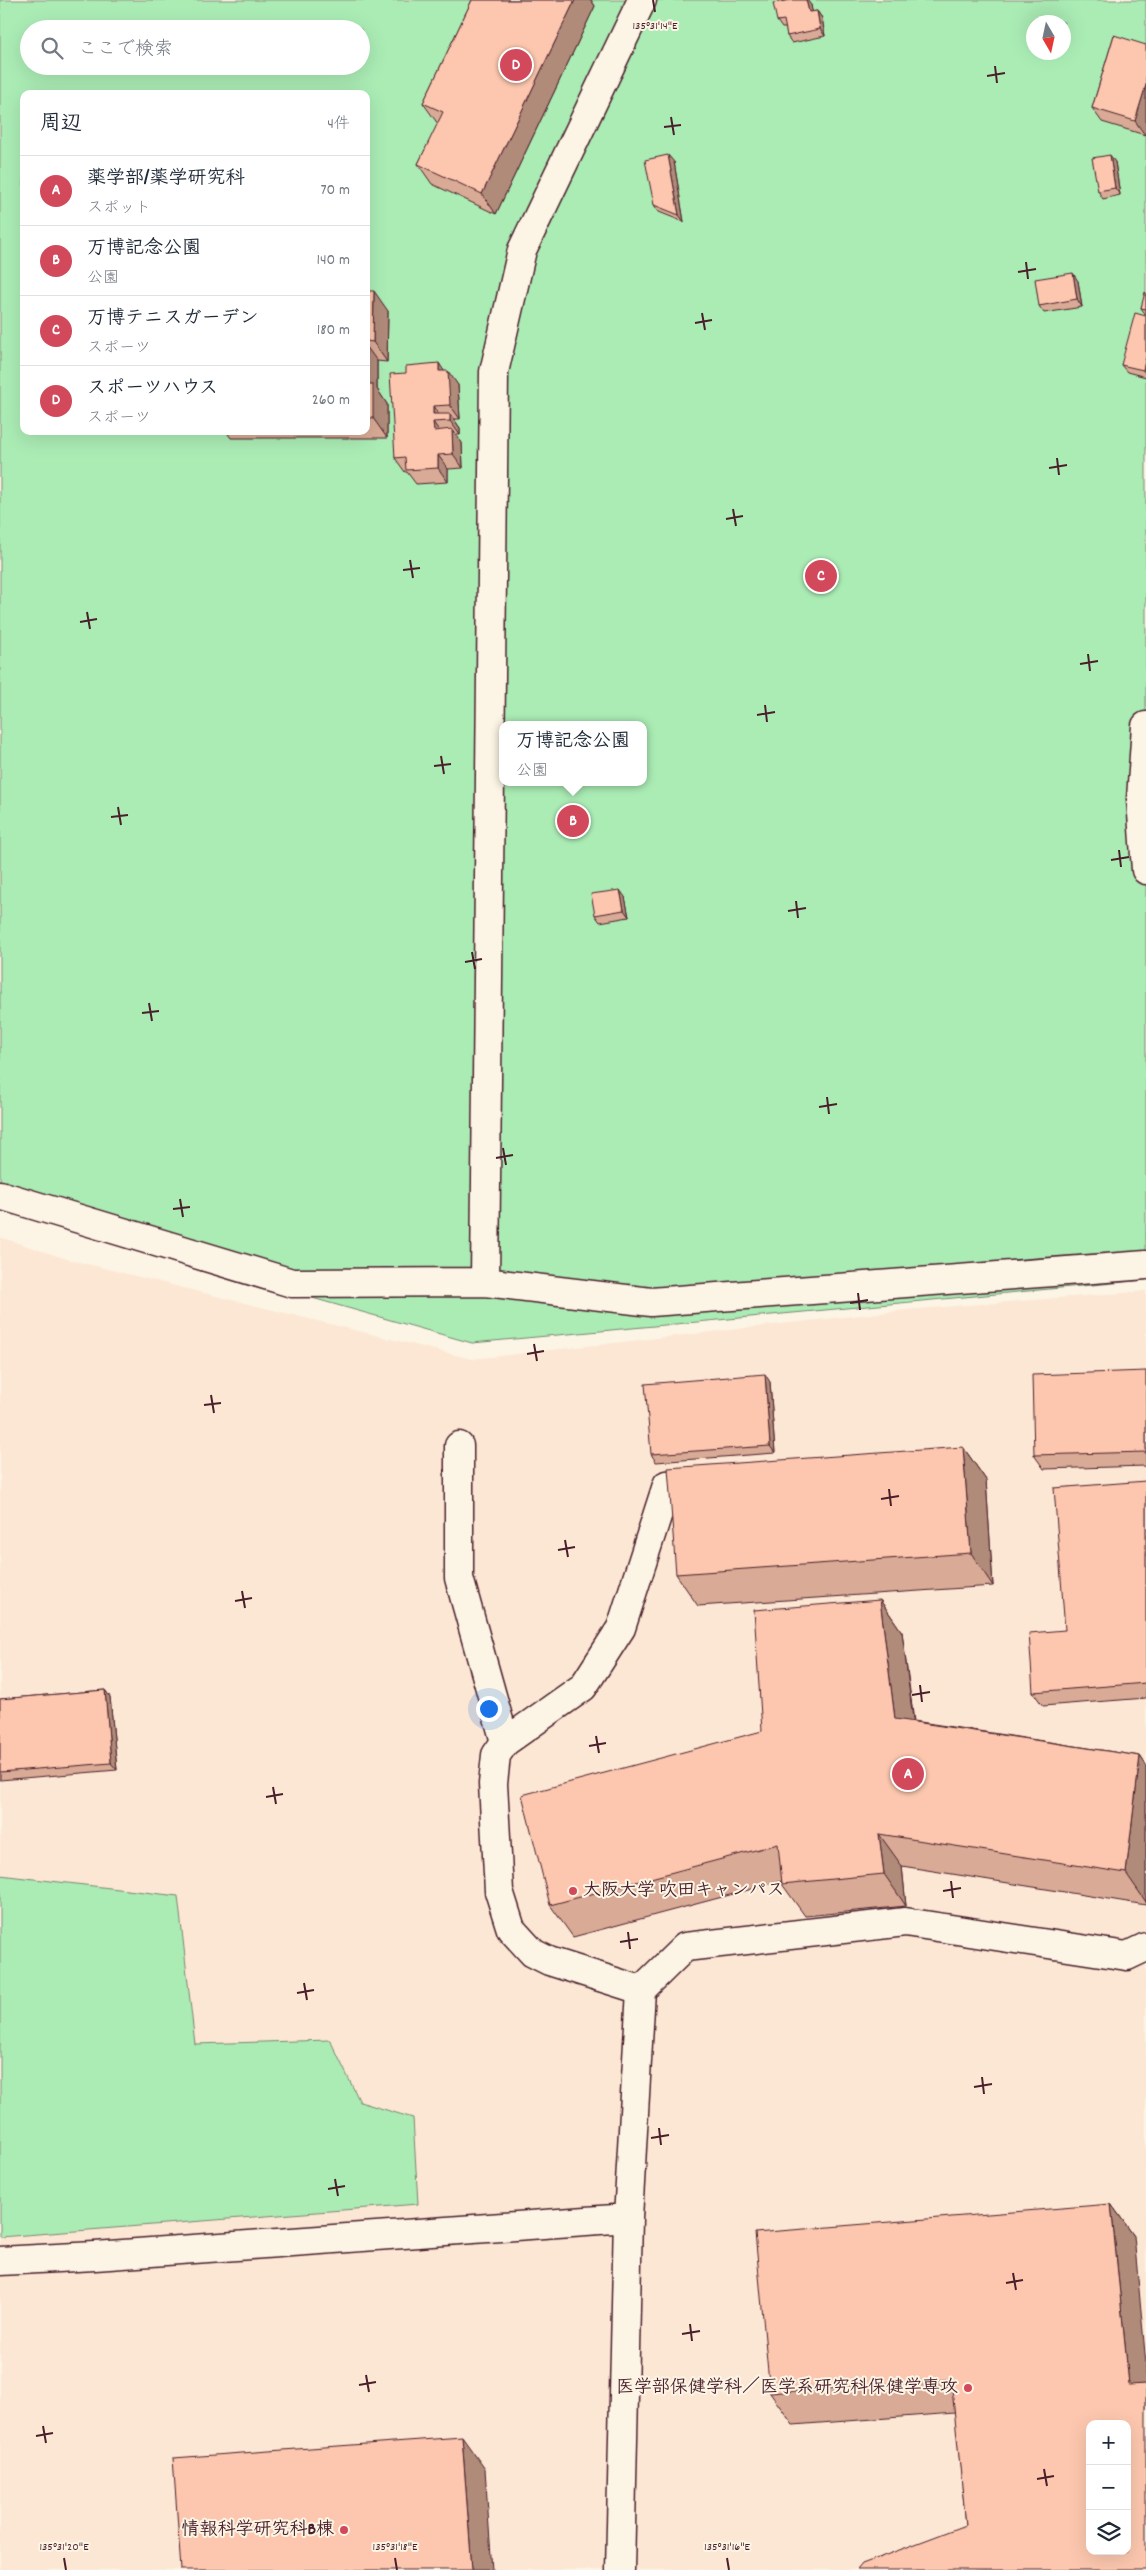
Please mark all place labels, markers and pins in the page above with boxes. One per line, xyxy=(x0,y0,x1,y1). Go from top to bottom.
pin: D xyxy=(500,46,532,84)
pin: C xyxy=(805,557,837,595)
pin: B xyxy=(557,802,589,840)
pin: A xyxy=(892,1755,924,1793)
place label: 大阪大学 吹田キャンパス xyxy=(583,1879,784,1904)
marker: 大阪大学 吹田キャンパス xyxy=(567,1885,579,1897)
place label: 医学部保健学科／医学系研究科保健学専攻 xyxy=(616,2376,958,2401)
marker: 医学部保健学科／医学系研究科保健学専攻 xyxy=(962,2382,974,2394)
place label: 情報科学研究科B棟 xyxy=(181,2518,334,2543)
marker: 情報科学研究科B棟 xyxy=(338,2524,350,2536)

